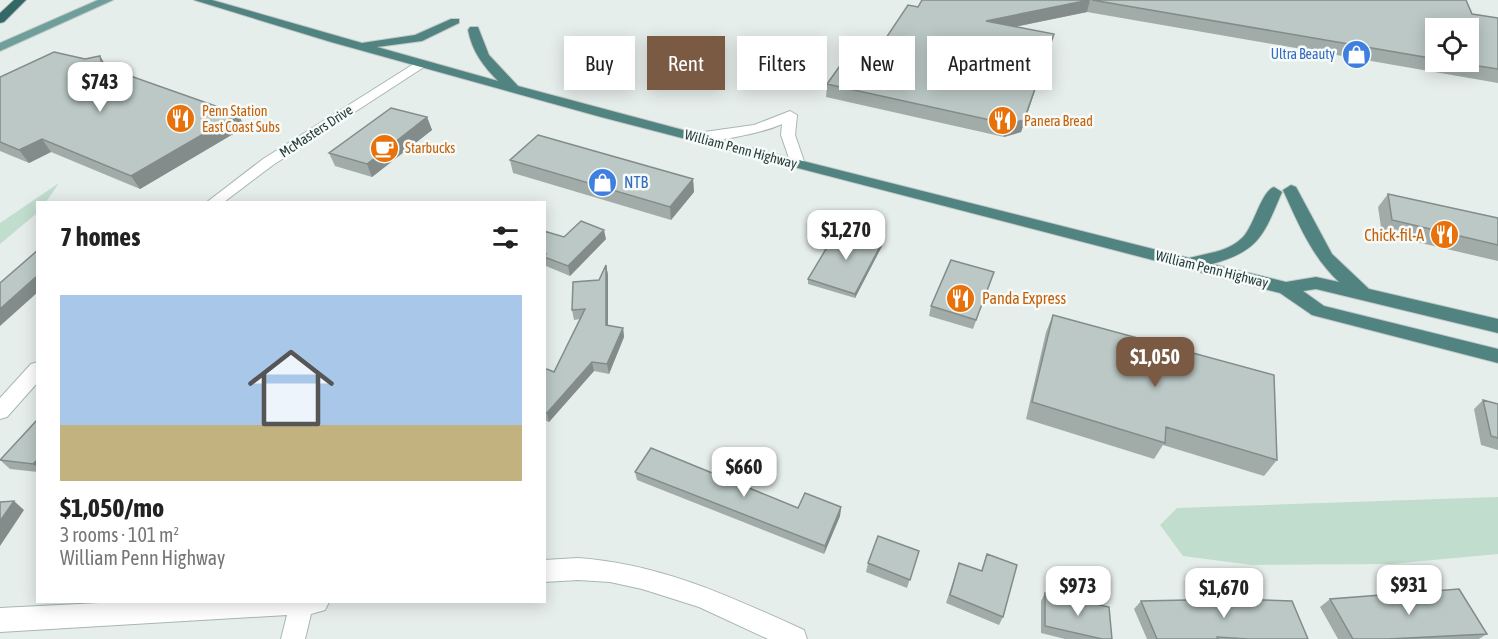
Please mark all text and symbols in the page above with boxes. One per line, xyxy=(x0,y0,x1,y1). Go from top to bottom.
map controls xyxy=(1425,18,1479,72)
button: locate xyxy=(1425,18,1479,72)
chip: Buy xyxy=(564,36,635,90)
chip: Rent xyxy=(647,36,725,90)
chip: Filters xyxy=(737,36,827,90)
chip: New xyxy=(839,36,915,90)
chip: Apartment xyxy=(927,36,1052,90)
shop icon: Ultra Beauty xyxy=(1340,38,1372,70)
place label: Ultra Beauty xyxy=(1271,46,1335,62)
pin: $743 xyxy=(64,62,136,113)
text: $743 xyxy=(82,70,118,93)
street label: McMasters Drive xyxy=(276,101,356,161)
restaurant icon: Penn Station East Coast Subs xyxy=(165,103,197,135)
place label: Penn Station East Coast Subs xyxy=(202,103,280,135)
restaurant icon: Panera Bread xyxy=(987,105,1019,137)
place label: Panera Bread xyxy=(1024,113,1093,129)
street label: William Penn Highway xyxy=(683,126,799,172)
cafe icon: Starbucks xyxy=(368,132,400,164)
place label: Starbucks xyxy=(405,140,455,156)
shop icon: NTB xyxy=(587,166,619,198)
place label: NTB xyxy=(624,173,648,191)
pin: $1,270 xyxy=(797,210,895,261)
text: $1,270 xyxy=(821,218,871,241)
restaurant icon: Chick-fil-A xyxy=(1429,219,1461,251)
icon: filters xyxy=(489,221,522,254)
text: 7 homes xyxy=(60,222,140,252)
place label: Chick-fil-A xyxy=(1364,226,1424,244)
street label: William Penn Highway xyxy=(1154,247,1270,291)
restaurant icon: Panda Express xyxy=(945,282,977,314)
place label: Panda Express xyxy=(982,289,1066,308)
icon: home xyxy=(237,334,345,442)
pin: $1,050 xyxy=(1106,337,1204,388)
text: $1,050 xyxy=(1130,345,1180,368)
pin: $660 xyxy=(708,447,780,498)
text: $660 xyxy=(726,455,762,478)
text: $1,050/mo xyxy=(60,493,164,523)
text: 3 rooms · 101 m² xyxy=(60,523,179,546)
text: William Penn Highway xyxy=(60,546,225,569)
pin: $931 xyxy=(1373,565,1445,616)
pin: $973 xyxy=(1042,566,1114,617)
pin: $1,670 xyxy=(1175,568,1273,619)
text: $931 xyxy=(1391,573,1427,596)
text: $973 xyxy=(1060,574,1096,597)
text: $1,670 xyxy=(1199,576,1249,599)

